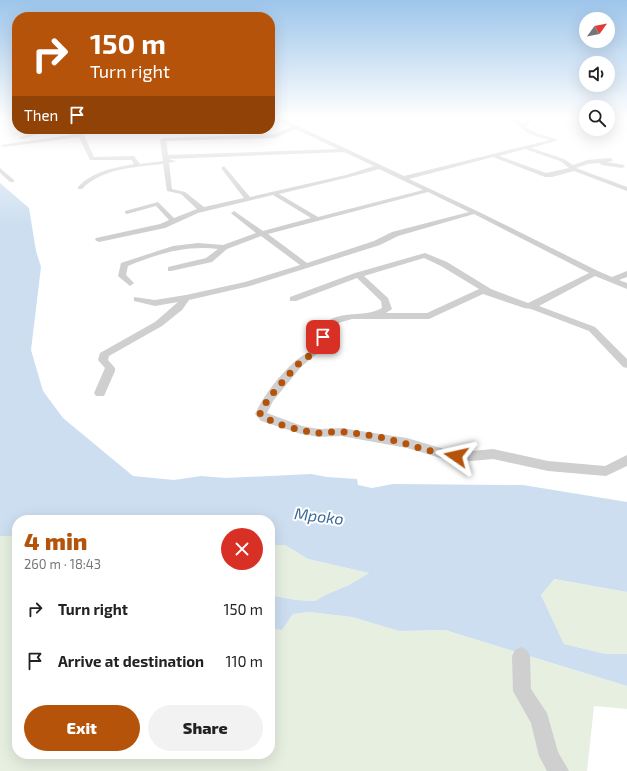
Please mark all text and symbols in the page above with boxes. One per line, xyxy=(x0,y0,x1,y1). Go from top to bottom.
north arrow xyxy=(579,12,615,48)
map controls xyxy=(579,12,615,136)
text: 150 m xyxy=(90,26,166,60)
icon: right xyxy=(24,28,76,80)
button: sound xyxy=(579,56,615,92)
text: Turn right xyxy=(90,60,170,82)
button: search xyxy=(579,100,615,136)
icon: arrive xyxy=(66,104,88,126)
text: Then xyxy=(24,106,58,124)
pin xyxy=(306,320,340,354)
icon: arrive xyxy=(312,326,334,348)
position arrow xyxy=(435,435,477,477)
water label: Mpoko xyxy=(293,503,345,528)
text: 4 min xyxy=(24,526,88,555)
button: close xyxy=(221,528,263,570)
text: 260 m · 18:43 xyxy=(24,556,101,572)
icon: right xyxy=(24,598,46,620)
text: Turn right xyxy=(58,600,128,618)
text: 150 m xyxy=(223,600,263,618)
icon: arrive xyxy=(24,650,46,672)
text: Arrive at destination xyxy=(58,652,204,670)
text: 110 m xyxy=(226,652,263,670)
button: Exit xyxy=(24,705,140,751)
button: Share xyxy=(148,705,263,751)

